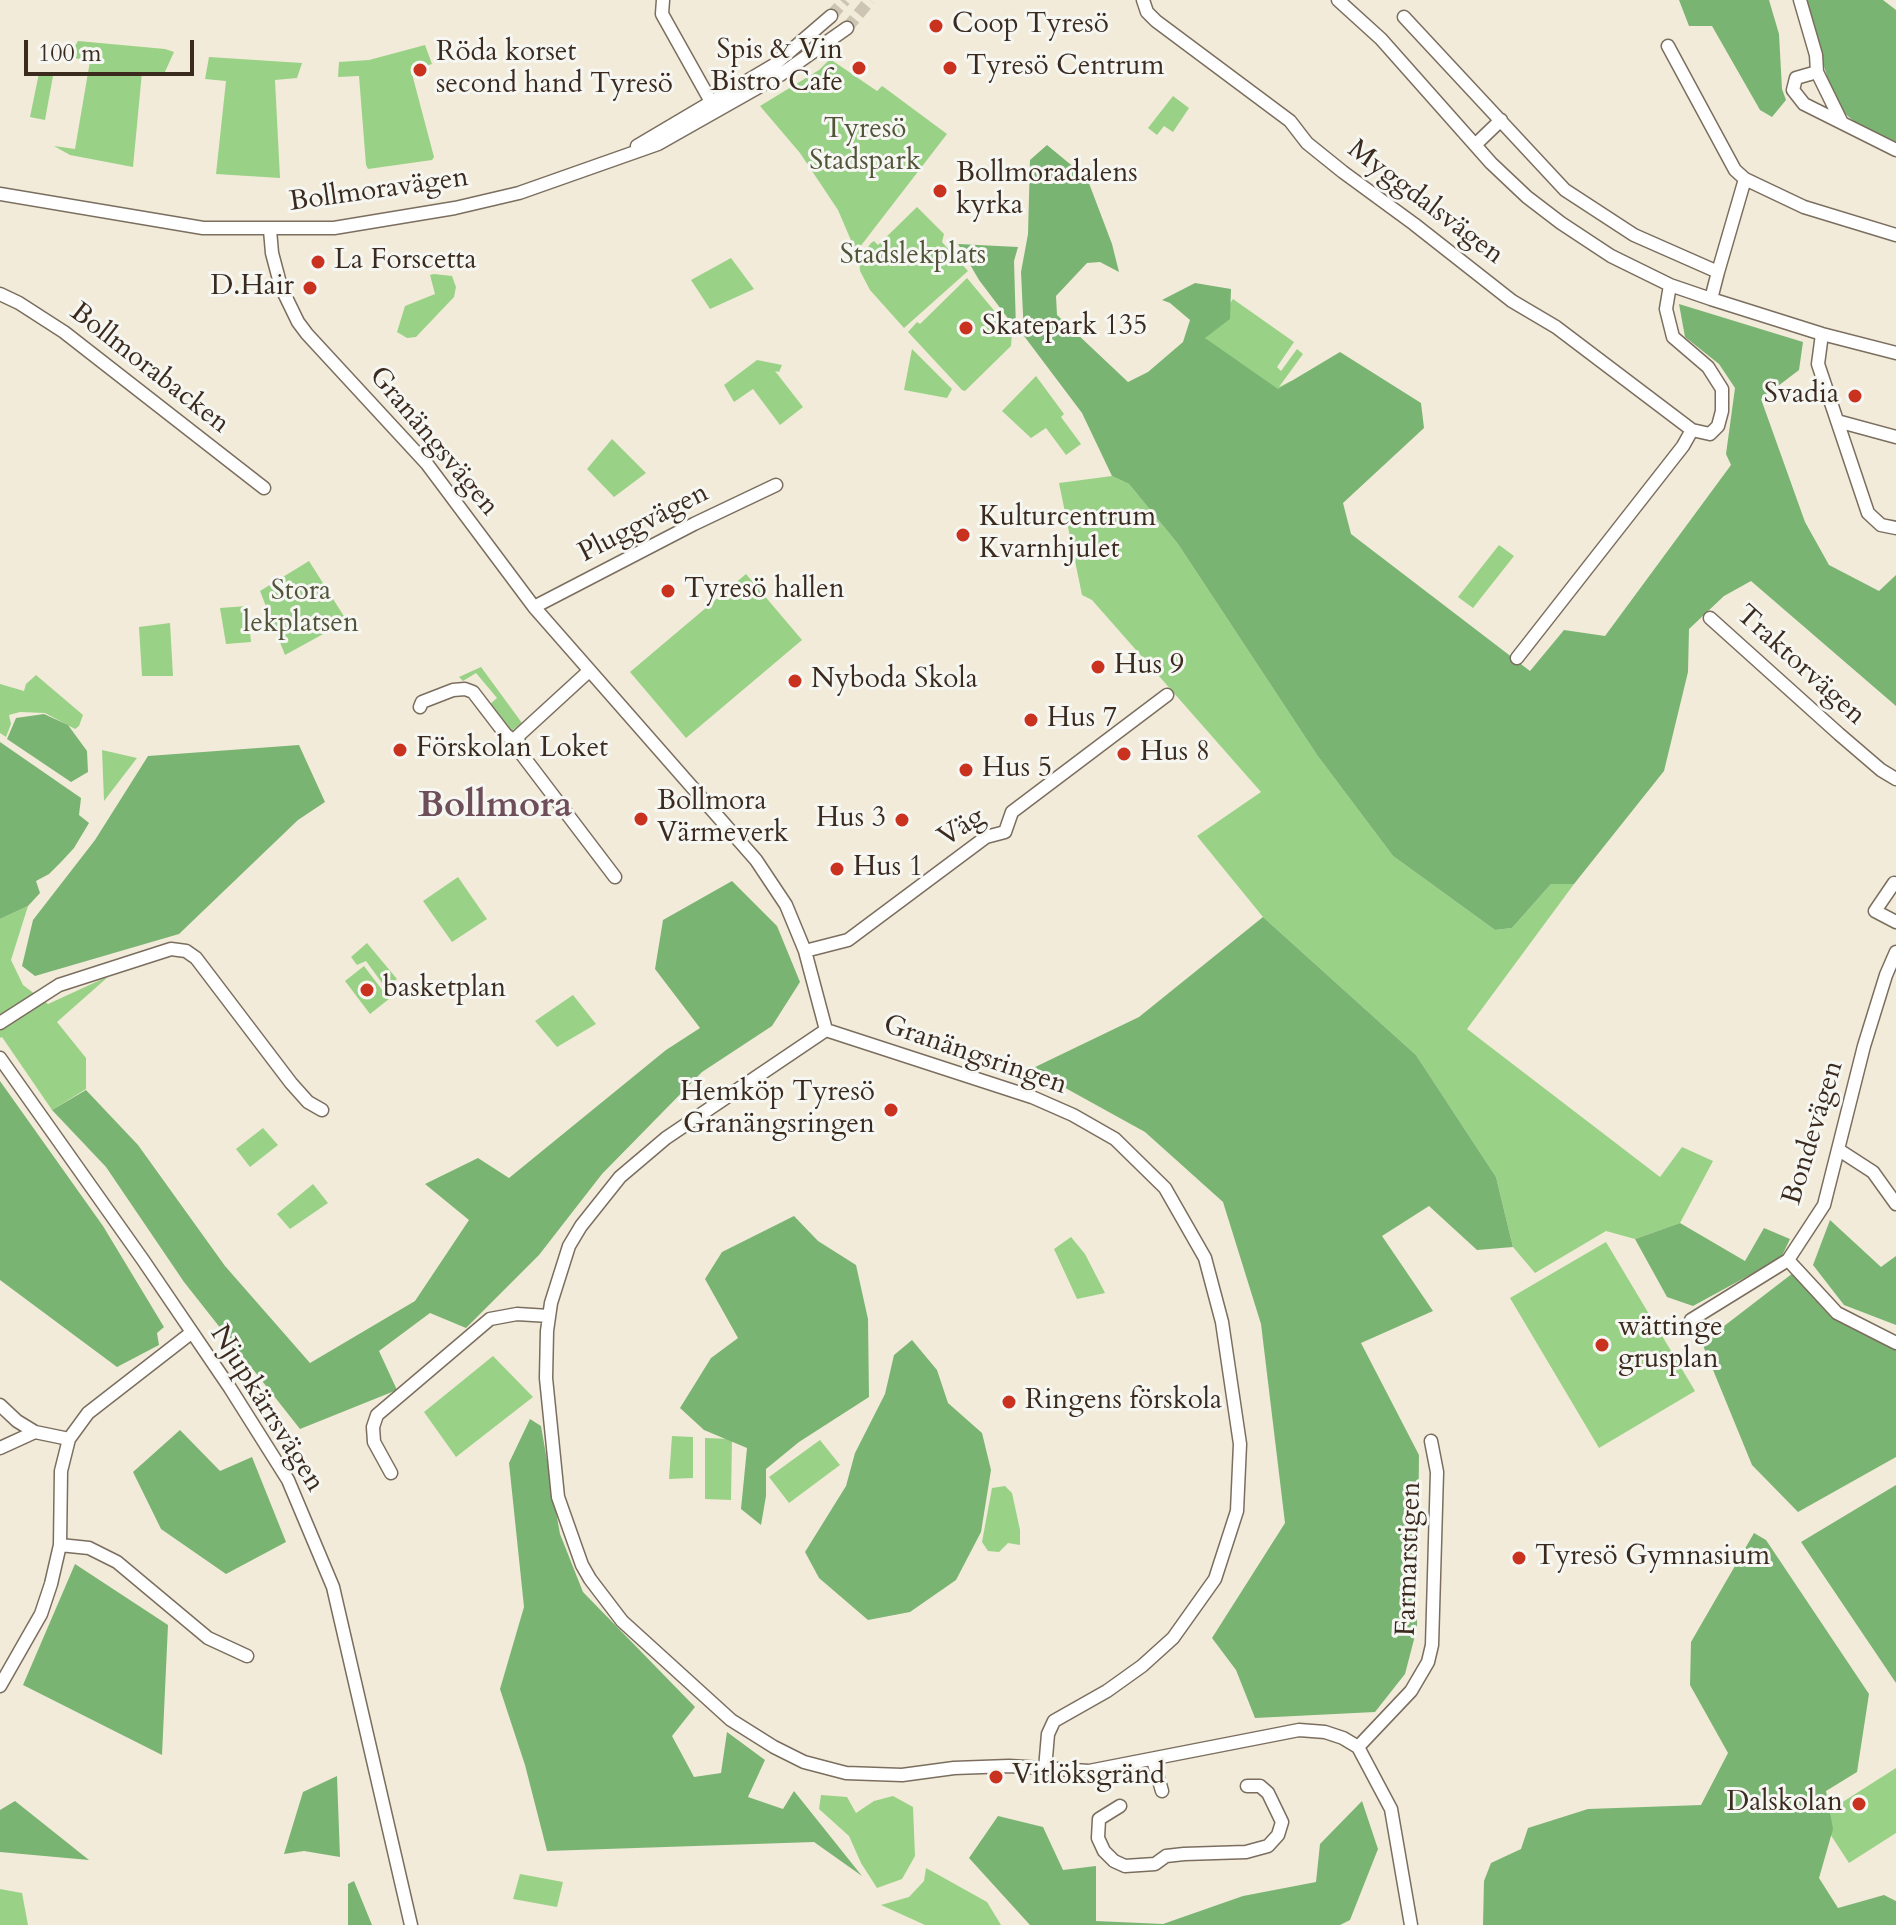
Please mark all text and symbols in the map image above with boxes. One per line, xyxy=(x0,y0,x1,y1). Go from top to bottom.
place label: Coop Tyresö xyxy=(952,9,1109,43)
marker: Coop Tyresö xyxy=(927,17,945,35)
scale bar xyxy=(28,24,198,74)
place label: Spis & Vin Bistro Cafe xyxy=(710,35,843,101)
text: 100 m xyxy=(38,37,102,70)
place label: Röda korset second hand Tyresö xyxy=(436,37,673,103)
place label: Tyresö Centrum xyxy=(966,51,1164,85)
marker: Spis & Vin Bistro Cafe xyxy=(850,59,868,77)
marker: Tyresö Centrum xyxy=(941,59,959,77)
marker: Röda korset second hand Tyresö xyxy=(411,61,429,79)
park label: Tyresö Stadspark xyxy=(809,114,921,180)
street label: Myggdalsvägen xyxy=(1340,133,1510,273)
place label: Bollmoradalens kyrka xyxy=(956,158,1138,224)
street label: Bollmoravägen xyxy=(287,162,471,220)
marker: Bollmoradalens kyrka xyxy=(931,182,949,200)
park label: Stadslekplats xyxy=(840,240,986,274)
place label: La Forscetta xyxy=(334,245,477,279)
marker: La Forscetta xyxy=(309,253,327,271)
place label: D.Hair xyxy=(211,271,294,305)
marker: D.Hair xyxy=(301,279,319,297)
street label: Bollmorabacken xyxy=(63,296,235,442)
place label: Skatepark 135 xyxy=(982,311,1147,345)
marker: Skatepark 135 xyxy=(957,319,975,337)
street label: Granängsvägen xyxy=(361,361,505,523)
place label: Svadia xyxy=(1764,379,1839,413)
marker: Svadia xyxy=(1846,387,1864,405)
street label: Pluggvägen xyxy=(573,477,715,571)
place label: Kulturcentrum Kvarnhjulet xyxy=(979,502,1156,568)
marker: Kulturcentrum Kvarnhjulet xyxy=(954,526,972,544)
place label: Tyresö hallen xyxy=(684,574,845,608)
park label: Stora lekplatsen xyxy=(243,576,359,642)
marker: Tyresö hallen xyxy=(659,582,677,600)
street label: Traktorvägen xyxy=(1728,599,1872,733)
place label: Hus 9 xyxy=(1114,650,1184,684)
marker: Hus 9 xyxy=(1089,658,1107,676)
place label: Nyboda Skola xyxy=(811,664,978,698)
marker: Nyboda Skola xyxy=(786,672,804,690)
place label: Hus 7 xyxy=(1047,703,1117,737)
marker: Hus 7 xyxy=(1022,711,1040,729)
place label: Förskolan Loket xyxy=(416,733,608,767)
place label: Hus 8 xyxy=(1140,737,1210,771)
marker: Förskolan Loket xyxy=(391,741,409,759)
marker: Hus 8 xyxy=(1115,745,1133,763)
place label: Hus 5 xyxy=(982,753,1052,787)
marker: Hus 5 xyxy=(957,761,975,779)
district label: Bollmora xyxy=(418,786,572,830)
place label: Bollmora Värmeverk xyxy=(657,786,789,852)
street label: Väg xyxy=(932,801,992,855)
place label: Hus 3 xyxy=(816,803,886,837)
marker: Bollmora Värmeverk xyxy=(632,810,650,828)
marker: Hus 3 xyxy=(893,811,911,829)
place label: Hus 1 xyxy=(853,852,923,886)
marker: Hus 1 xyxy=(828,860,846,878)
place label: basketplan xyxy=(383,973,506,1007)
marker: basketplan xyxy=(358,981,376,999)
street label: Granängsringen xyxy=(879,1009,1071,1103)
street label: Bondevägen xyxy=(1776,1057,1852,1209)
place label: Hemköp Tyresö Granängsringen xyxy=(680,1077,875,1143)
marker: Hemköp Tyresö Granängsringen xyxy=(882,1101,900,1119)
place label: wättinge grusplan xyxy=(1618,1312,1723,1378)
street label: Njupkärrsvägen xyxy=(201,1320,331,1498)
marker: wättinge grusplan xyxy=(1593,1336,1611,1354)
place label: Ringens förskola xyxy=(1025,1385,1222,1419)
marker: Ringens förskola xyxy=(1000,1393,1018,1411)
street label: Farmarstigen xyxy=(1391,1481,1429,1637)
place label: Tyresö Gymnasium xyxy=(1535,1541,1770,1575)
marker: Tyresö Gymnasium xyxy=(1510,1549,1528,1567)
place label: Vitlöksgränd xyxy=(1012,1760,1165,1794)
marker: Vitlöksgränd xyxy=(987,1768,1005,1786)
place label: Dalskolan xyxy=(1726,1787,1843,1821)
marker: Dalskolan xyxy=(1850,1795,1868,1813)

